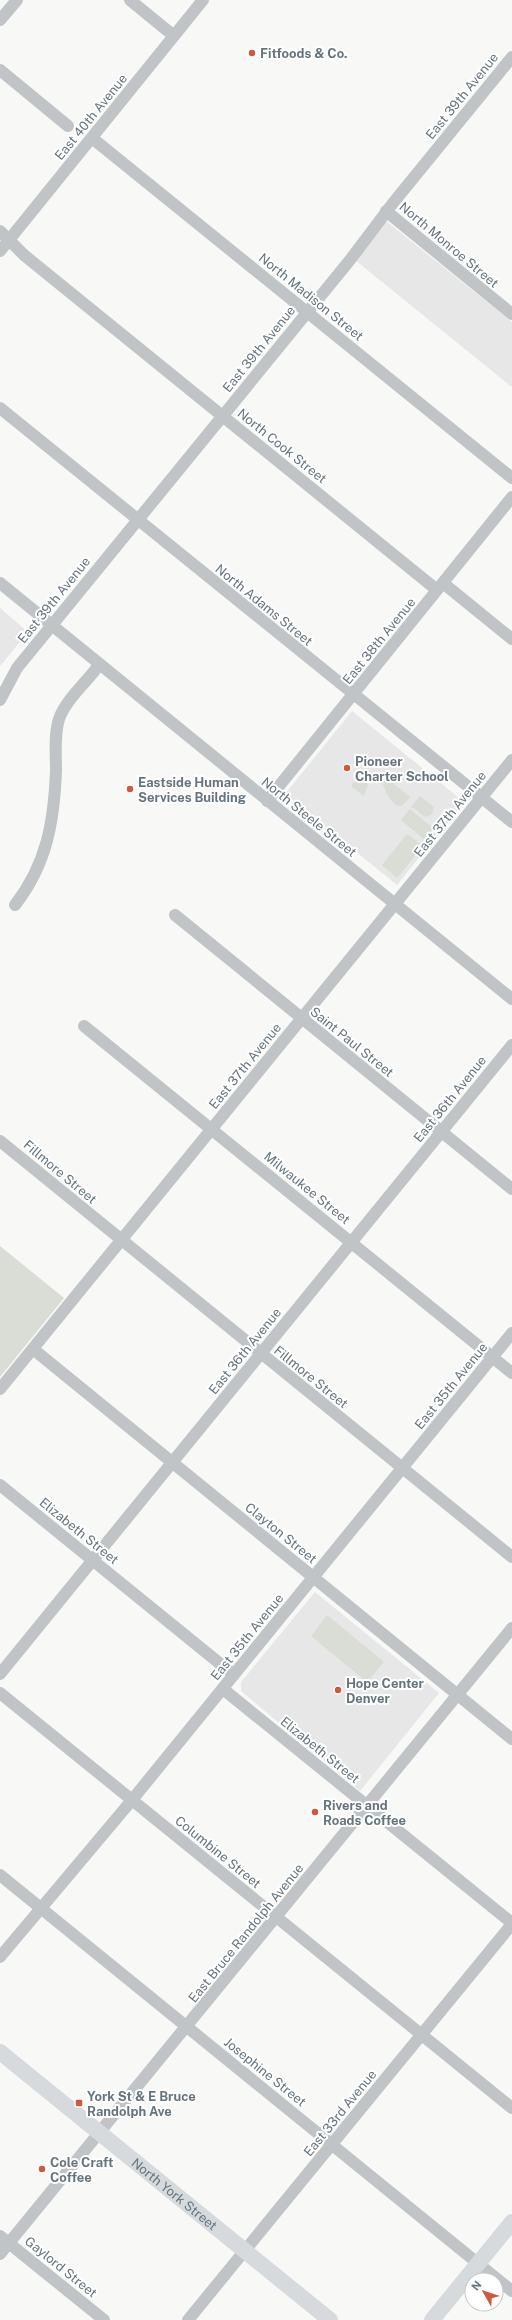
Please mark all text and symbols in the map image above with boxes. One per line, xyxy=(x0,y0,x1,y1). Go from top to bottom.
place label: Fitfoods & Co. xyxy=(260,46,348,61)
marker: Fitfoods & Co. xyxy=(247,48,257,58)
street label: East 39th Avenue xyxy=(423,50,501,142)
street label: East 40th Avenue xyxy=(52,71,130,163)
street label: North Monroe Street xyxy=(396,199,502,291)
street label: North Madison Street xyxy=(256,250,366,344)
street label: East 39th Avenue xyxy=(220,303,298,395)
street label: North Cook Street xyxy=(235,406,329,486)
street label: East 39th Avenue xyxy=(15,554,93,646)
street label: North Adams Street xyxy=(212,561,316,649)
street label: East 38th Avenue xyxy=(340,595,418,687)
place label: Pioneer Charter School xyxy=(355,754,449,784)
marker: Pioneer Charter School xyxy=(342,763,352,773)
street label: East 37th Avenue xyxy=(411,768,489,860)
street label: North Steele Street xyxy=(259,774,359,860)
place label: Eastside Human Services Building xyxy=(138,775,246,805)
marker: Eastside Human Services Building xyxy=(125,784,135,794)
street label: Saint Paul Street xyxy=(307,1004,397,1080)
street label: East 37th Avenue xyxy=(206,1020,284,1112)
street label: East 36th Avenue xyxy=(411,1053,489,1145)
street label: Fillmore Street xyxy=(20,1137,100,1207)
street label: Milwaukee Street xyxy=(261,1149,353,1227)
street label: East 36th Avenue xyxy=(206,1305,284,1397)
street label: East 35th Avenue xyxy=(412,1340,490,1432)
street label: Fillmore Street xyxy=(271,1343,351,1411)
street label: Elizabeth Street xyxy=(37,1495,121,1567)
street label: Clayton Street xyxy=(242,1500,320,1566)
street label: East 35th Avenue xyxy=(208,1591,286,1683)
place label: Hope Center Denver xyxy=(346,1676,425,1706)
marker: Hope Center Denver xyxy=(333,1685,343,1695)
street label: Elizabeth Street xyxy=(278,1714,362,1786)
place label: Rivers and Roads Coffee xyxy=(323,1798,406,1828)
marker: Rivers and Roads Coffee xyxy=(310,1807,320,1817)
street label: Columbine Street xyxy=(172,1813,264,1891)
street label: East Bruce Randolph Avenue xyxy=(185,1861,307,2005)
street label: Josephine Street xyxy=(221,2034,309,2110)
street label: East 33rd Avenue xyxy=(301,2067,379,2159)
place label: York St & E Bruce Randolph Ave xyxy=(87,2089,196,2119)
marker: York St & E Bruce Randolph Ave xyxy=(74,2098,84,2108)
place label: Cole Craft Coffee xyxy=(50,2155,113,2185)
street label: North York Street xyxy=(129,2155,220,2233)
marker: Cole Craft Coffee xyxy=(37,2164,47,2174)
street label: Gaylord Street xyxy=(22,2233,100,2301)
north arrow xyxy=(464,2272,504,2312)
text: N xyxy=(469,2279,484,2293)

